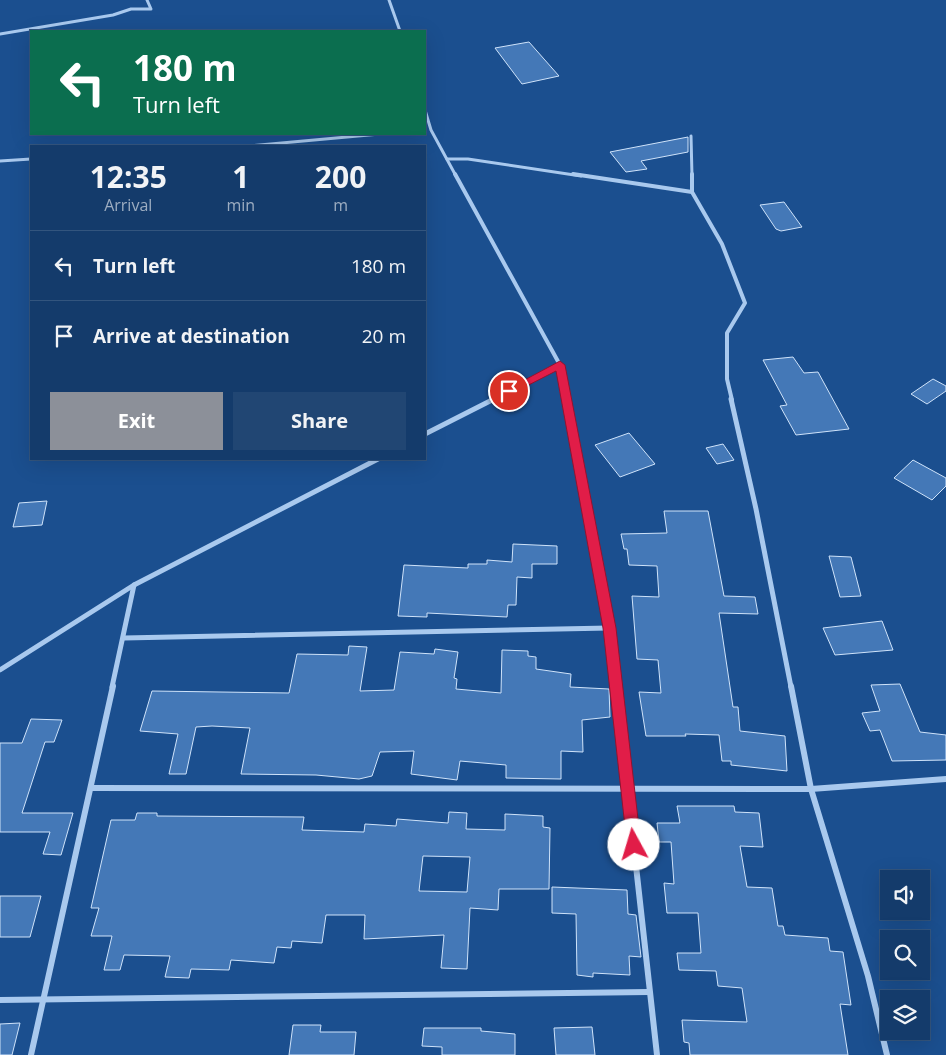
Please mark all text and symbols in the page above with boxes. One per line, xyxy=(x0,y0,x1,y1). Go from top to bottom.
text: 180 m xyxy=(133,44,237,91)
icon: left xyxy=(50,50,115,115)
text: Turn left xyxy=(133,89,220,119)
text: 12:35 xyxy=(90,156,167,197)
text: 1 xyxy=(232,156,249,197)
text: 200 xyxy=(315,156,366,197)
text: Arrival xyxy=(104,194,152,216)
text: min xyxy=(227,194,255,216)
text: m xyxy=(333,194,348,216)
icon: left xyxy=(50,252,78,280)
text: Turn left xyxy=(93,253,175,279)
text: 180 m xyxy=(351,253,406,279)
icon: arrive xyxy=(50,322,78,350)
text: Arrive at destination xyxy=(93,323,290,349)
text: 20 m xyxy=(362,323,406,349)
pin xyxy=(488,370,530,412)
icon: arrive xyxy=(495,377,523,405)
button: Exit xyxy=(50,392,223,450)
button: Share xyxy=(233,392,406,450)
position arrow xyxy=(607,818,659,870)
map controls xyxy=(880,870,930,1040)
button: sound xyxy=(880,870,930,920)
button: search xyxy=(880,930,930,980)
button: layers xyxy=(880,990,930,1040)

